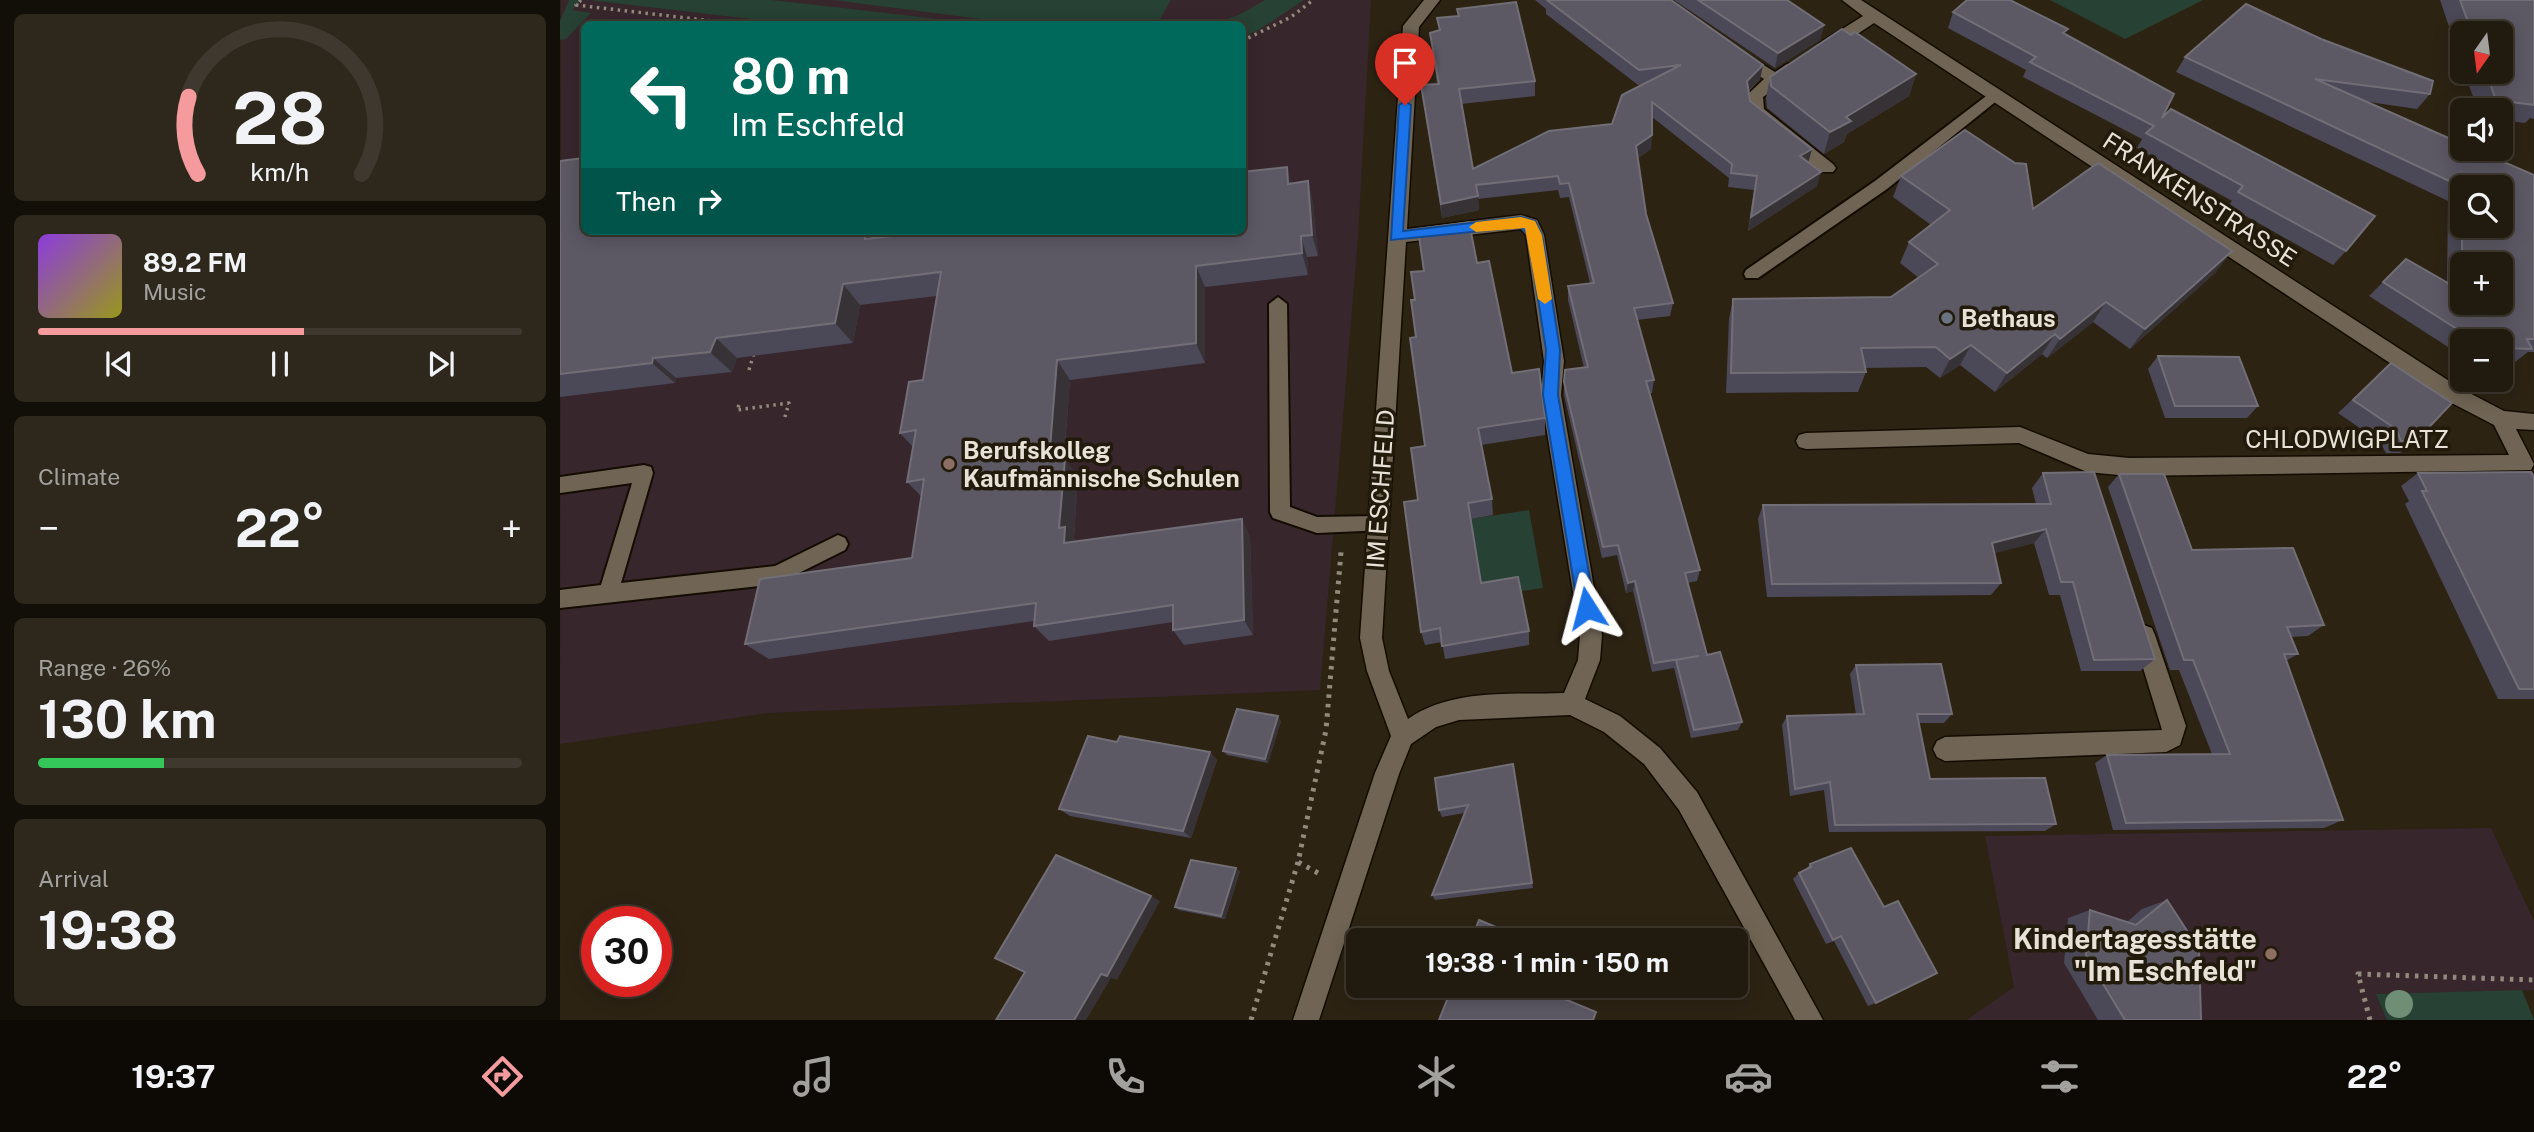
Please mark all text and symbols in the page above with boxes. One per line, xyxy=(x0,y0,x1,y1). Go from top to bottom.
north arrow xyxy=(2450,21,2513,84)
map controls xyxy=(2450,21,2513,392)
pin xyxy=(1375,33,1435,105)
icon: arrive xyxy=(1386,44,1424,82)
text: 80 m xyxy=(731,47,850,105)
icon: left xyxy=(616,49,707,140)
text: 28 xyxy=(232,75,328,160)
button: sound xyxy=(2450,98,2513,161)
text: Im Eschfeld xyxy=(731,106,905,143)
street label: FRANKENSTRASSE xyxy=(2098,126,2302,272)
text: km/h xyxy=(251,156,309,186)
button: search xyxy=(2450,175,2513,238)
icon: right xyxy=(690,182,728,220)
text: Then xyxy=(616,186,676,217)
text: 89.2 FM xyxy=(143,247,247,278)
button: + xyxy=(2450,252,2513,315)
text: Music xyxy=(143,278,207,305)
place label: Bethaus xyxy=(1961,304,2056,332)
marker: Bethaus xyxy=(1939,310,1955,326)
button: − xyxy=(2450,329,2513,392)
icon: previous xyxy=(100,345,138,383)
icon: pause xyxy=(261,345,299,383)
icon: next xyxy=(422,345,460,383)
street label: IM ESCHFELD xyxy=(1360,409,1400,569)
street label: CHLODWIGPLATZ xyxy=(2245,425,2449,453)
place label: Berufskolleg Kaufmännische Schulen xyxy=(963,436,1240,492)
marker: Berufskolleg Kaufmännische Schulen xyxy=(941,456,957,472)
text: Climate xyxy=(38,463,120,490)
text: 22° xyxy=(235,498,325,559)
text: − xyxy=(38,506,59,551)
text: + xyxy=(501,506,522,551)
position arrow xyxy=(1550,571,1624,645)
text: Range · 26% xyxy=(38,654,171,681)
text: 130 km xyxy=(38,689,217,750)
text: Arrival xyxy=(38,865,109,892)
text: 19:38 xyxy=(38,900,178,961)
speed limit sign: 30 xyxy=(581,906,672,997)
place label: Kindertagesstätte "Im Eschfeld" xyxy=(2013,922,2257,987)
marker: Kindertagesstätte "Im Eschfeld" xyxy=(2263,946,2279,962)
text: 19:38 · 1 min · 150 m xyxy=(1425,947,1669,978)
icon: directions xyxy=(478,1052,527,1101)
icon: music xyxy=(789,1052,838,1101)
icon: phone xyxy=(1101,1052,1150,1101)
icon: climate xyxy=(1412,1052,1461,1101)
icon: car xyxy=(1724,1052,1773,1101)
icon: filters xyxy=(2035,1052,2084,1101)
text: 19:37 xyxy=(131,1058,215,1095)
text: 22° xyxy=(2347,1058,2403,1095)

